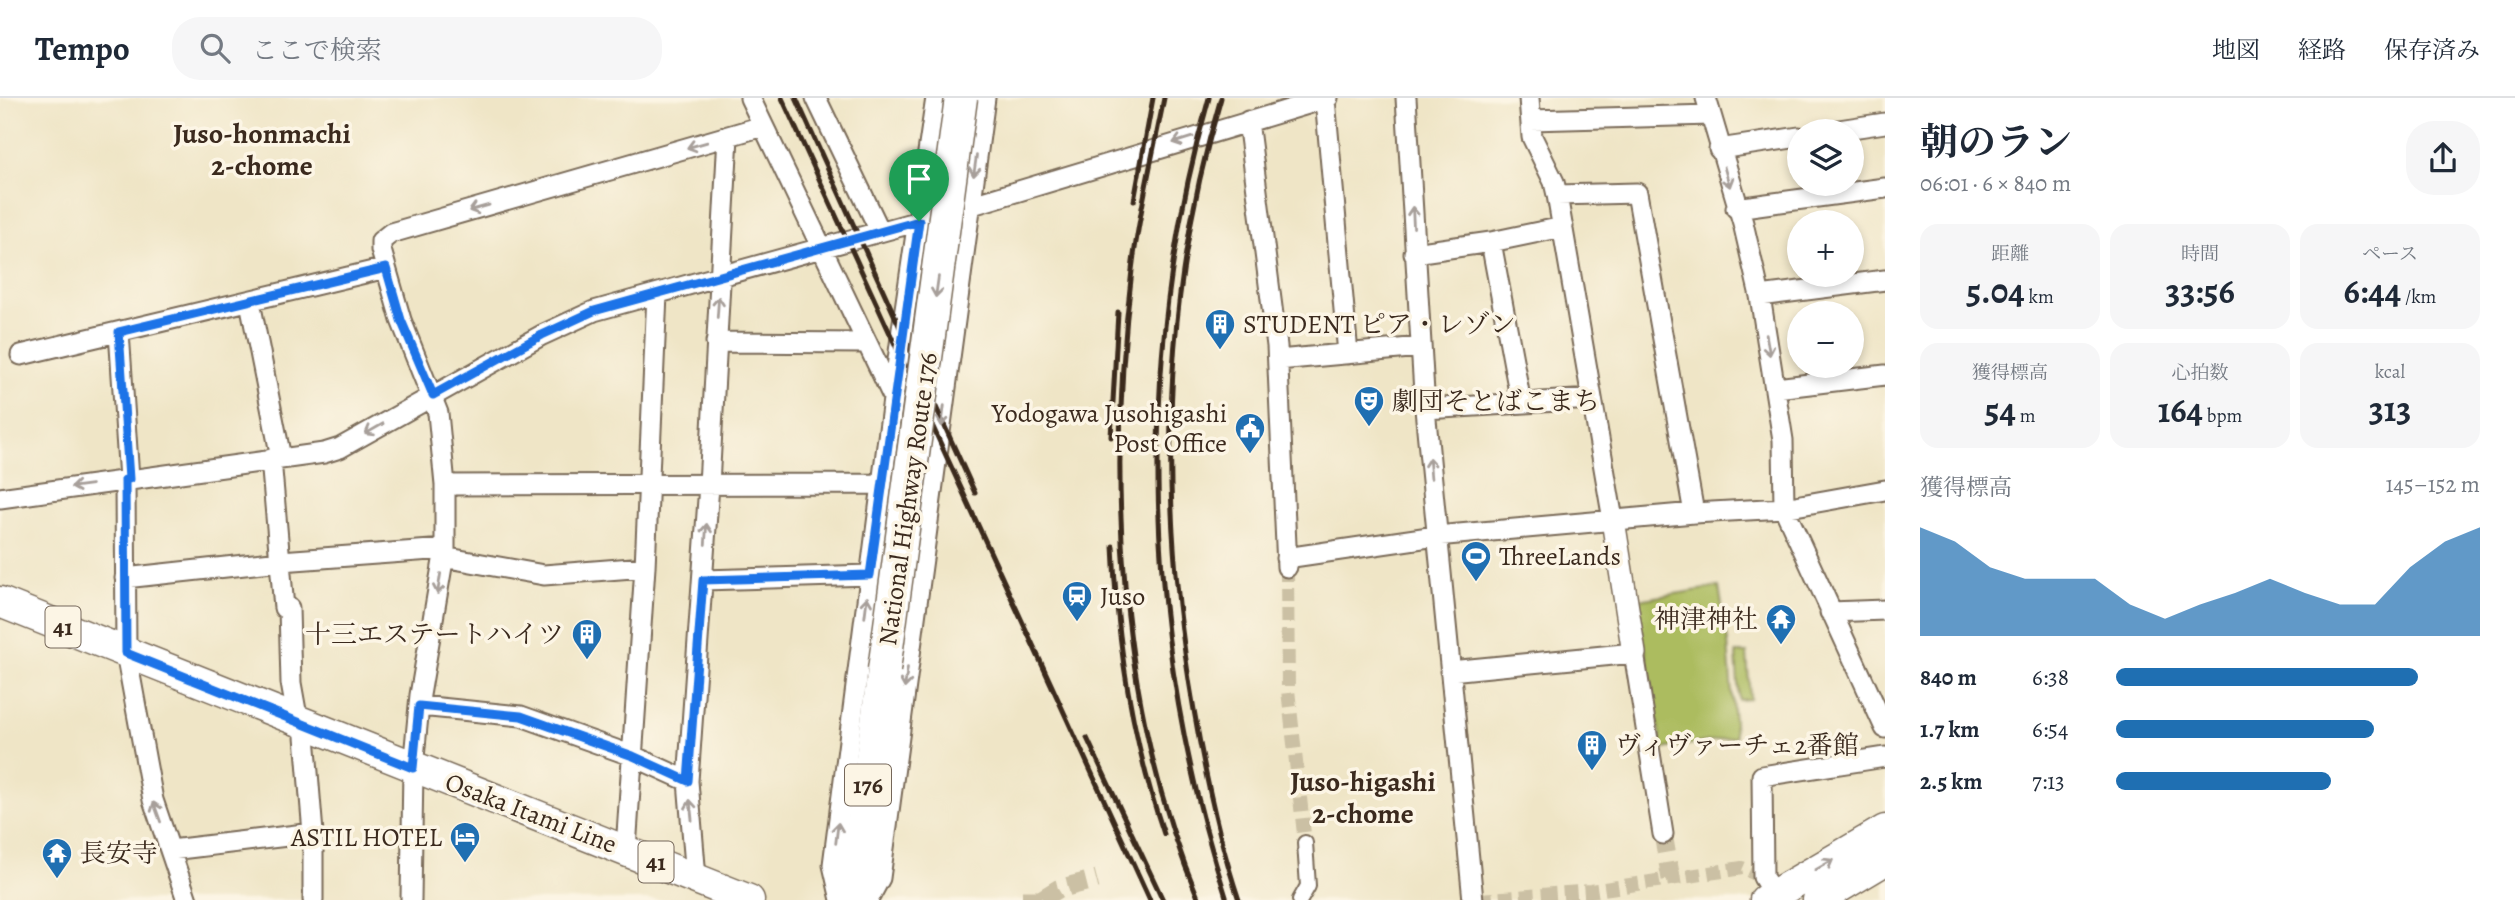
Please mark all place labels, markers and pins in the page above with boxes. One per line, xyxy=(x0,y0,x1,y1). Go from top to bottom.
pin xyxy=(889,149,949,221)
building icon: STUDENT ピア・レゾン xyxy=(1203,307,1237,351)
place label: STUDENT ピア・レゾン xyxy=(1243,307,1516,342)
theatre icon: 劇団そとばこまち xyxy=(1352,384,1386,428)
place label: 劇団そとばこまち xyxy=(1392,384,1600,419)
place label: Yodogawa Jusohigashi Post Office xyxy=(991,396,1227,461)
public building icon: Yodogawa Jusohigashi Post Office xyxy=(1233,411,1267,455)
sports icon: ThreeLands xyxy=(1459,539,1493,583)
place label: ThreeLands xyxy=(1499,539,1621,574)
station icon: Juso xyxy=(1060,579,1094,623)
place label: Juso xyxy=(1100,579,1145,614)
place label: 神津神社 xyxy=(1654,602,1758,637)
temple icon: 神津神社 xyxy=(1764,602,1798,646)
place label: 十三エステートハイツ xyxy=(305,617,564,652)
building icon: 十三エステートハイツ xyxy=(570,617,604,661)
building icon: ヴィヴァーチェ2番館 xyxy=(1575,728,1609,772)
place label: ヴィヴァーチェ2番館 xyxy=(1615,728,1859,763)
place label: ASTIL HOTEL xyxy=(290,820,443,855)
hotel icon: ASTIL HOTEL xyxy=(448,820,482,864)
temple icon: 長安寺 xyxy=(40,836,74,880)
place label: 長安寺 xyxy=(80,836,158,871)

